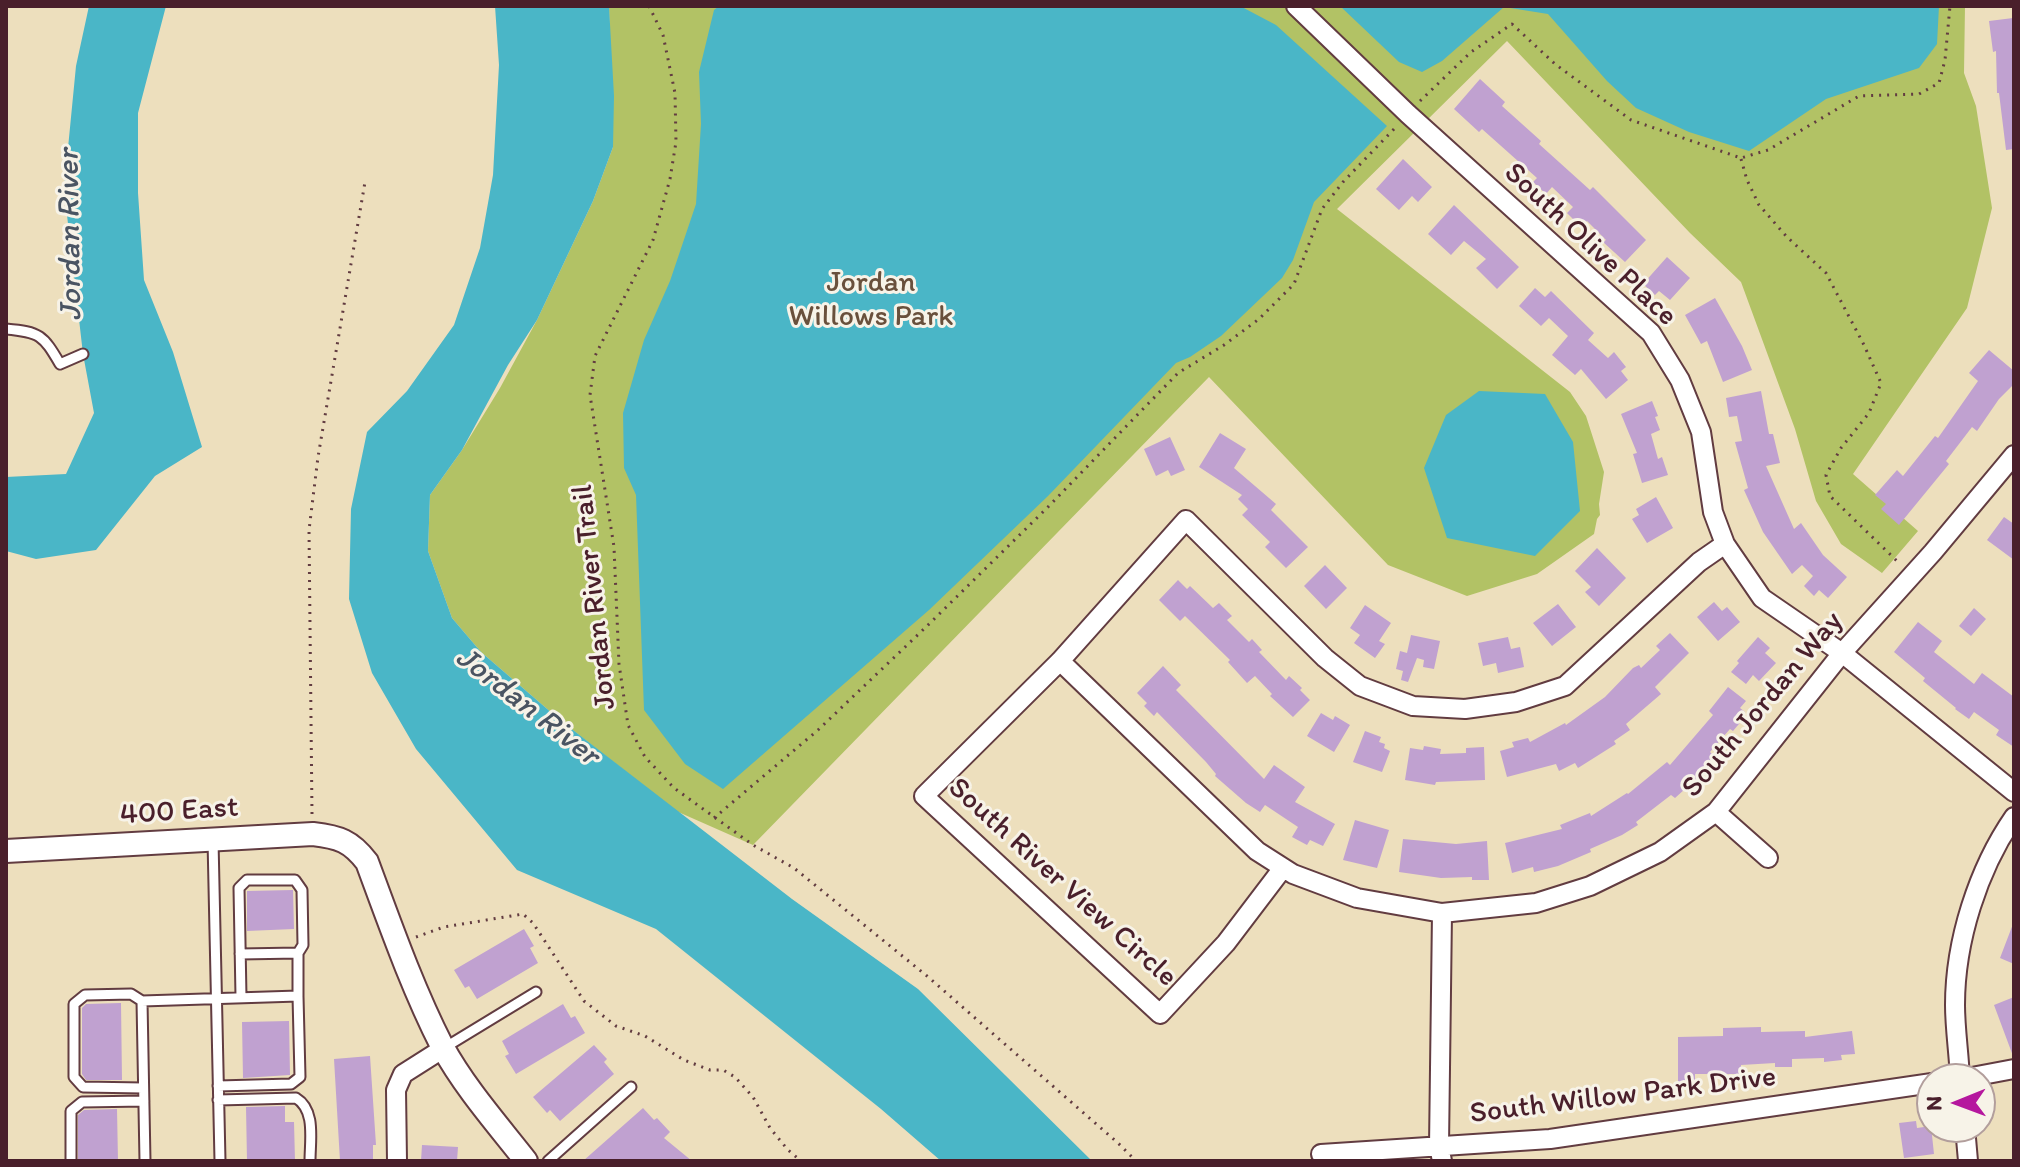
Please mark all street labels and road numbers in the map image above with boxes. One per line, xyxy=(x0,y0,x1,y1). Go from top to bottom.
street label: South Olive Place xyxy=(1496,155,1684,335)
street label: Jordan River Trail xyxy=(565,483,625,711)
street label: South Jordan Way xyxy=(1675,605,1851,805)
street label: South River View Circle xyxy=(940,771,1184,995)
street label: 400 East xyxy=(119,790,239,834)
street label: South Willow Park Drive xyxy=(1468,1059,1778,1133)

